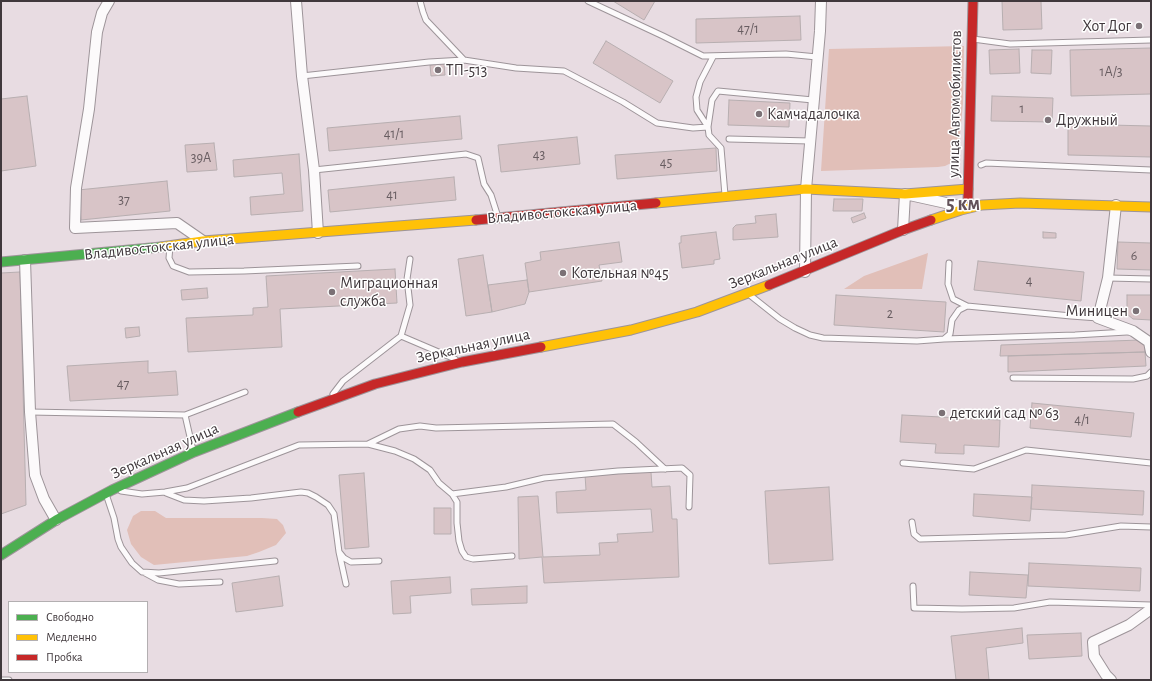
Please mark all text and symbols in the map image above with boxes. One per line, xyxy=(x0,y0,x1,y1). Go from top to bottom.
place label: Хот Дог xyxy=(1082,16,1131,36)
house number: 47/1 xyxy=(737,21,759,37)
marker: Хот Дог xyxy=(1134,21,1144,31)
street label: улица Автомобилистов xyxy=(944,30,966,178)
place label: ТП-513 xyxy=(446,60,487,80)
house number: 1А/3 xyxy=(1100,64,1122,80)
marker: ТП-513 xyxy=(433,65,443,75)
house number: 1 xyxy=(1020,101,1024,117)
place label: Камчадалочка xyxy=(767,104,860,124)
marker: Камчадалочка xyxy=(754,109,764,119)
place label: Дружный xyxy=(1056,110,1118,130)
marker: Дружный xyxy=(1043,115,1053,125)
house number: 41/1 xyxy=(384,126,404,142)
house number: 43 xyxy=(533,147,545,163)
house number: 39А xyxy=(191,150,211,166)
house number: 45 xyxy=(660,155,672,171)
house number: 41 xyxy=(386,187,398,203)
house number: 37 xyxy=(118,192,130,208)
district label: 5 км xyxy=(946,192,980,216)
street label: Владивостокская улица xyxy=(486,196,638,228)
street label: Владивостокская улица xyxy=(83,230,235,264)
street label: Зеркальная улица xyxy=(726,232,840,294)
house number: 6 xyxy=(1131,248,1137,264)
place label: Котельная №45 xyxy=(571,263,669,283)
marker: Котельная №45 xyxy=(558,268,568,278)
place label: Миграционная служба xyxy=(340,273,438,311)
house number: 4 xyxy=(1026,273,1032,289)
marker: Миграционная служба xyxy=(327,287,337,297)
place label: Миницен xyxy=(1065,301,1128,321)
house number: 2 xyxy=(887,306,893,322)
marker: Миницен xyxy=(1131,306,1141,316)
street label: Зеркальная улица xyxy=(414,325,532,367)
house number: 47 xyxy=(117,376,129,392)
place label: детский сад № 63 xyxy=(950,403,1059,423)
marker: детский сад № 63 xyxy=(937,408,947,418)
house number: 4/1 xyxy=(1074,412,1090,428)
street label: Зеркальная улица xyxy=(108,419,222,483)
legend xyxy=(8,601,148,673)
text: Свободно xyxy=(46,611,94,623)
text: Медленно xyxy=(46,631,97,643)
text: Пробка xyxy=(46,651,83,663)

